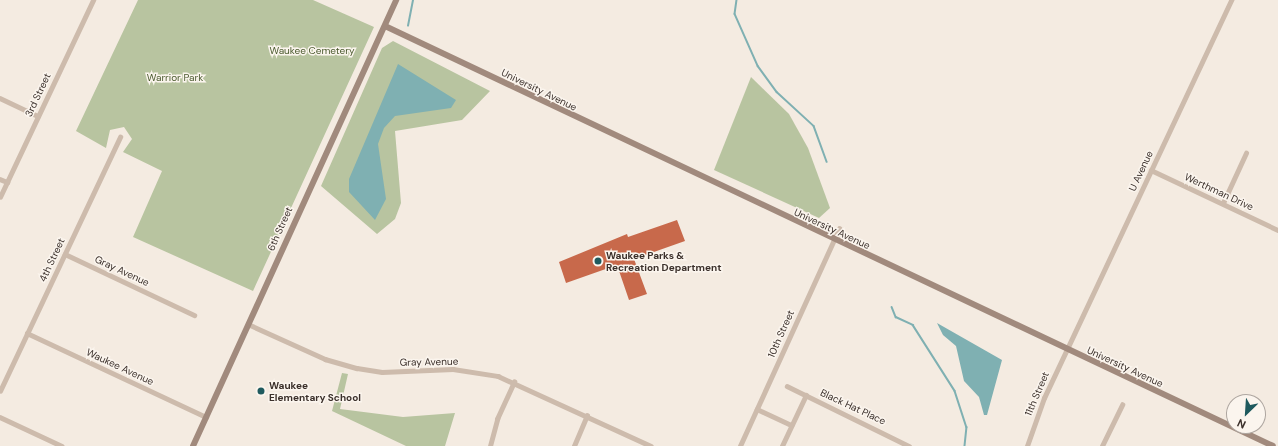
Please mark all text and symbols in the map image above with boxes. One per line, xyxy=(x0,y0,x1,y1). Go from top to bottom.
park label: Waukee Cemetery xyxy=(269,45,355,57)
street label: University Avenue xyxy=(499,66,579,114)
street label: 3rd Street xyxy=(23,71,53,119)
park label: Warrior Park xyxy=(147,72,203,84)
street label: U Avenue xyxy=(1126,149,1156,193)
street label: Werthman Drive xyxy=(1183,171,1255,213)
street label: 6th Street xyxy=(265,205,295,253)
street label: University Avenue xyxy=(792,206,872,252)
street label: 4th Street xyxy=(37,236,67,284)
place label: Waukee Parks & Recreation Department xyxy=(606,249,721,272)
street label: Gray Avenue xyxy=(93,253,151,289)
marker: Waukee Parks & Recreation Department xyxy=(593,256,603,266)
street label: 10th Street xyxy=(765,308,797,360)
street label: University Avenue xyxy=(1085,344,1165,390)
street label: Waukee Avenue xyxy=(84,346,156,388)
street label: Gray Avenue xyxy=(400,355,458,369)
street label: 11th Street xyxy=(1022,370,1052,418)
place label: Waukee Elementary School xyxy=(269,379,361,402)
marker: Waukee Elementary School xyxy=(256,386,266,396)
street label: Black Hat Place xyxy=(818,387,888,427)
north arrow xyxy=(1226,394,1266,434)
text: N xyxy=(1235,416,1248,432)

